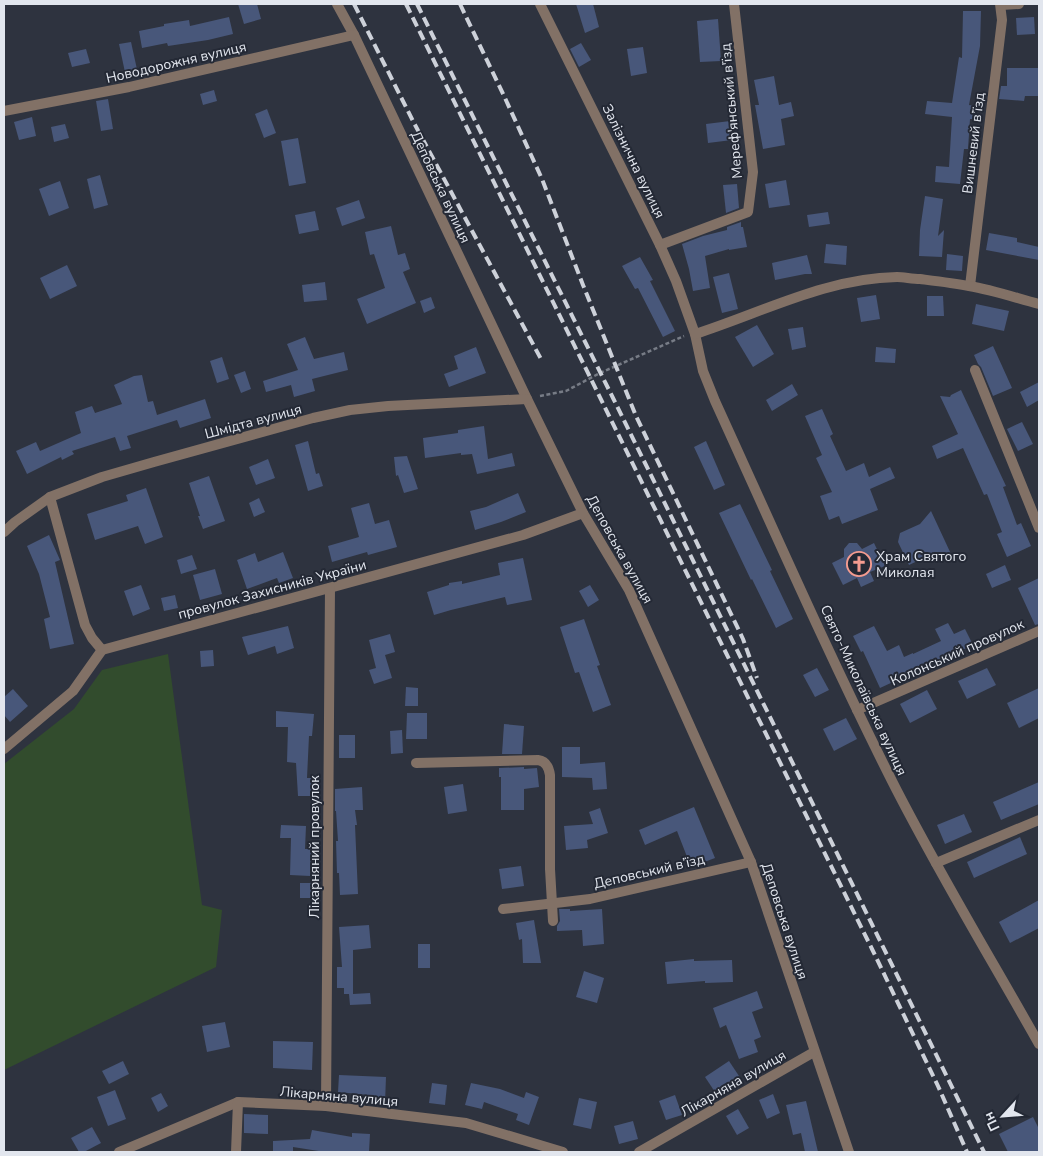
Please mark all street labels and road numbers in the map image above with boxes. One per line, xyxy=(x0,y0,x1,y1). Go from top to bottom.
street label: Новодорожня вулиця xyxy=(104,37,248,88)
street label: Мереф'янський в'їзд xyxy=(716,43,747,179)
street label: Вишневий в’їзд xyxy=(958,91,989,195)
street label: Залізнична вулиця xyxy=(598,101,670,222)
street label: Деповська вулиця xyxy=(406,128,475,246)
street label: Шмідта вулиця xyxy=(203,399,304,444)
street label: Деповська вулиця xyxy=(582,491,657,607)
street label: провулок Захисників України xyxy=(176,555,368,624)
street label: Свято-Миколаївська вулиця xyxy=(816,602,911,779)
street label: Колонський провулок xyxy=(887,614,1028,691)
street label: Лікарняний провулок xyxy=(305,775,324,919)
street label: Деповський в’їзд xyxy=(592,849,706,893)
street label: Деповська вулиця xyxy=(757,860,812,982)
street label: Лікарняна вулиця xyxy=(677,1046,789,1121)
street label: Лікарняна вулиця xyxy=(279,1082,399,1111)

